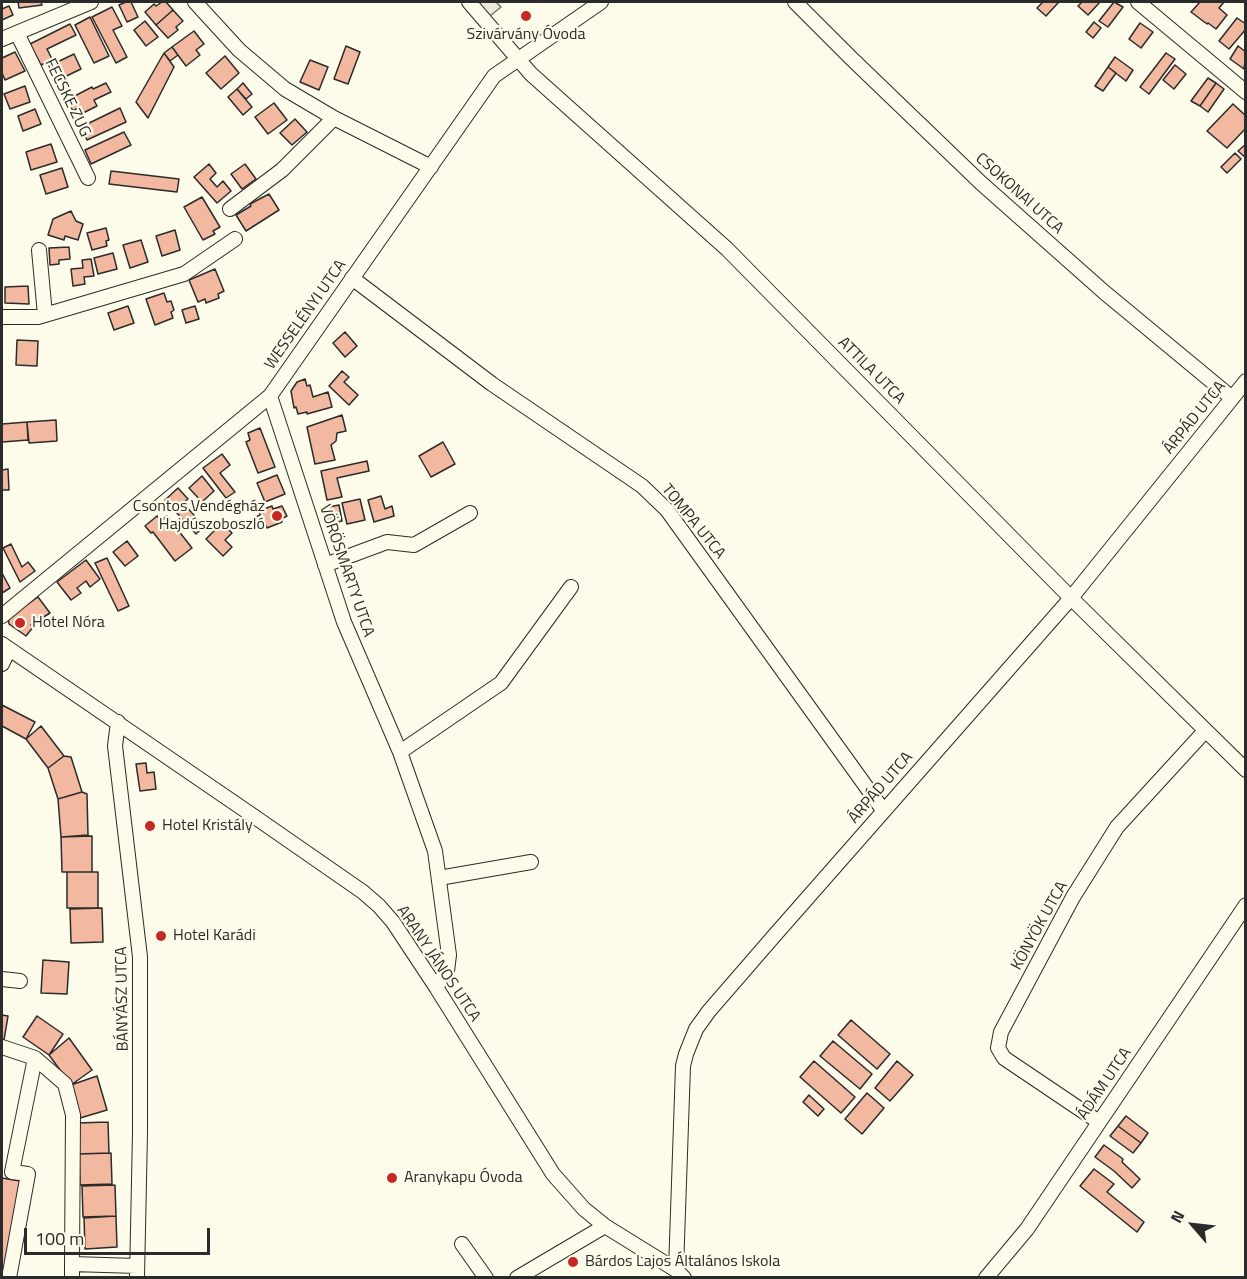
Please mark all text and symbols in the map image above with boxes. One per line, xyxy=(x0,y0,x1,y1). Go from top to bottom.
marker: Szivárvány Óvoda xyxy=(519,9,533,23)
place label: Szivárvány Óvoda xyxy=(467,25,585,45)
street label: FECSKE ZUG xyxy=(40,56,94,140)
street label: CSOKONAI UTCA xyxy=(971,149,1067,239)
street label: WESSELÉNYI UTCA xyxy=(261,257,351,373)
street label: ATTILA UTCA xyxy=(833,333,909,409)
street label: ÁRPÁD UTCA xyxy=(1160,378,1230,458)
street label: TOMPA UTCA xyxy=(657,481,729,563)
place label: Csontos Vendégház Hajdúszoboszló xyxy=(133,497,265,535)
street label: VÖRÖSMARTY UTCA xyxy=(314,502,378,640)
marker: Csontos Vendégház Hajdúszoboszló xyxy=(270,509,284,523)
place label: Hotel Nóra xyxy=(32,613,105,633)
marker: Hotel Nóra xyxy=(13,616,27,630)
street label: ÁRPÁD UTCA xyxy=(845,748,917,828)
place label: Hotel Kristály xyxy=(162,816,253,836)
marker: Hotel Kristály xyxy=(143,819,157,833)
street label: KÖNYÖK UTCA xyxy=(1008,878,1072,974)
street label: ARANY JÁNOS UTCA xyxy=(392,902,484,1026)
place label: Hotel Karádi xyxy=(173,926,256,946)
marker: Hotel Karádi xyxy=(154,929,168,943)
street label: BÁNYÁSZ UTCA xyxy=(112,946,134,1052)
street label: ÁDÁM UTCA xyxy=(1074,1044,1136,1124)
place label: Aranykapu Óvoda xyxy=(404,1168,522,1188)
marker: Aranykapu Óvoda xyxy=(385,1171,399,1185)
north arrow xyxy=(1163,1195,1223,1255)
text: N xyxy=(1164,1206,1190,1227)
scale bar xyxy=(27,1216,213,1254)
text: 100 m xyxy=(35,1225,84,1252)
place label: Bárdos Lajos Általános Iskola xyxy=(585,1252,780,1272)
marker: Bárdos Lajos Általános Iskola xyxy=(566,1255,580,1269)

